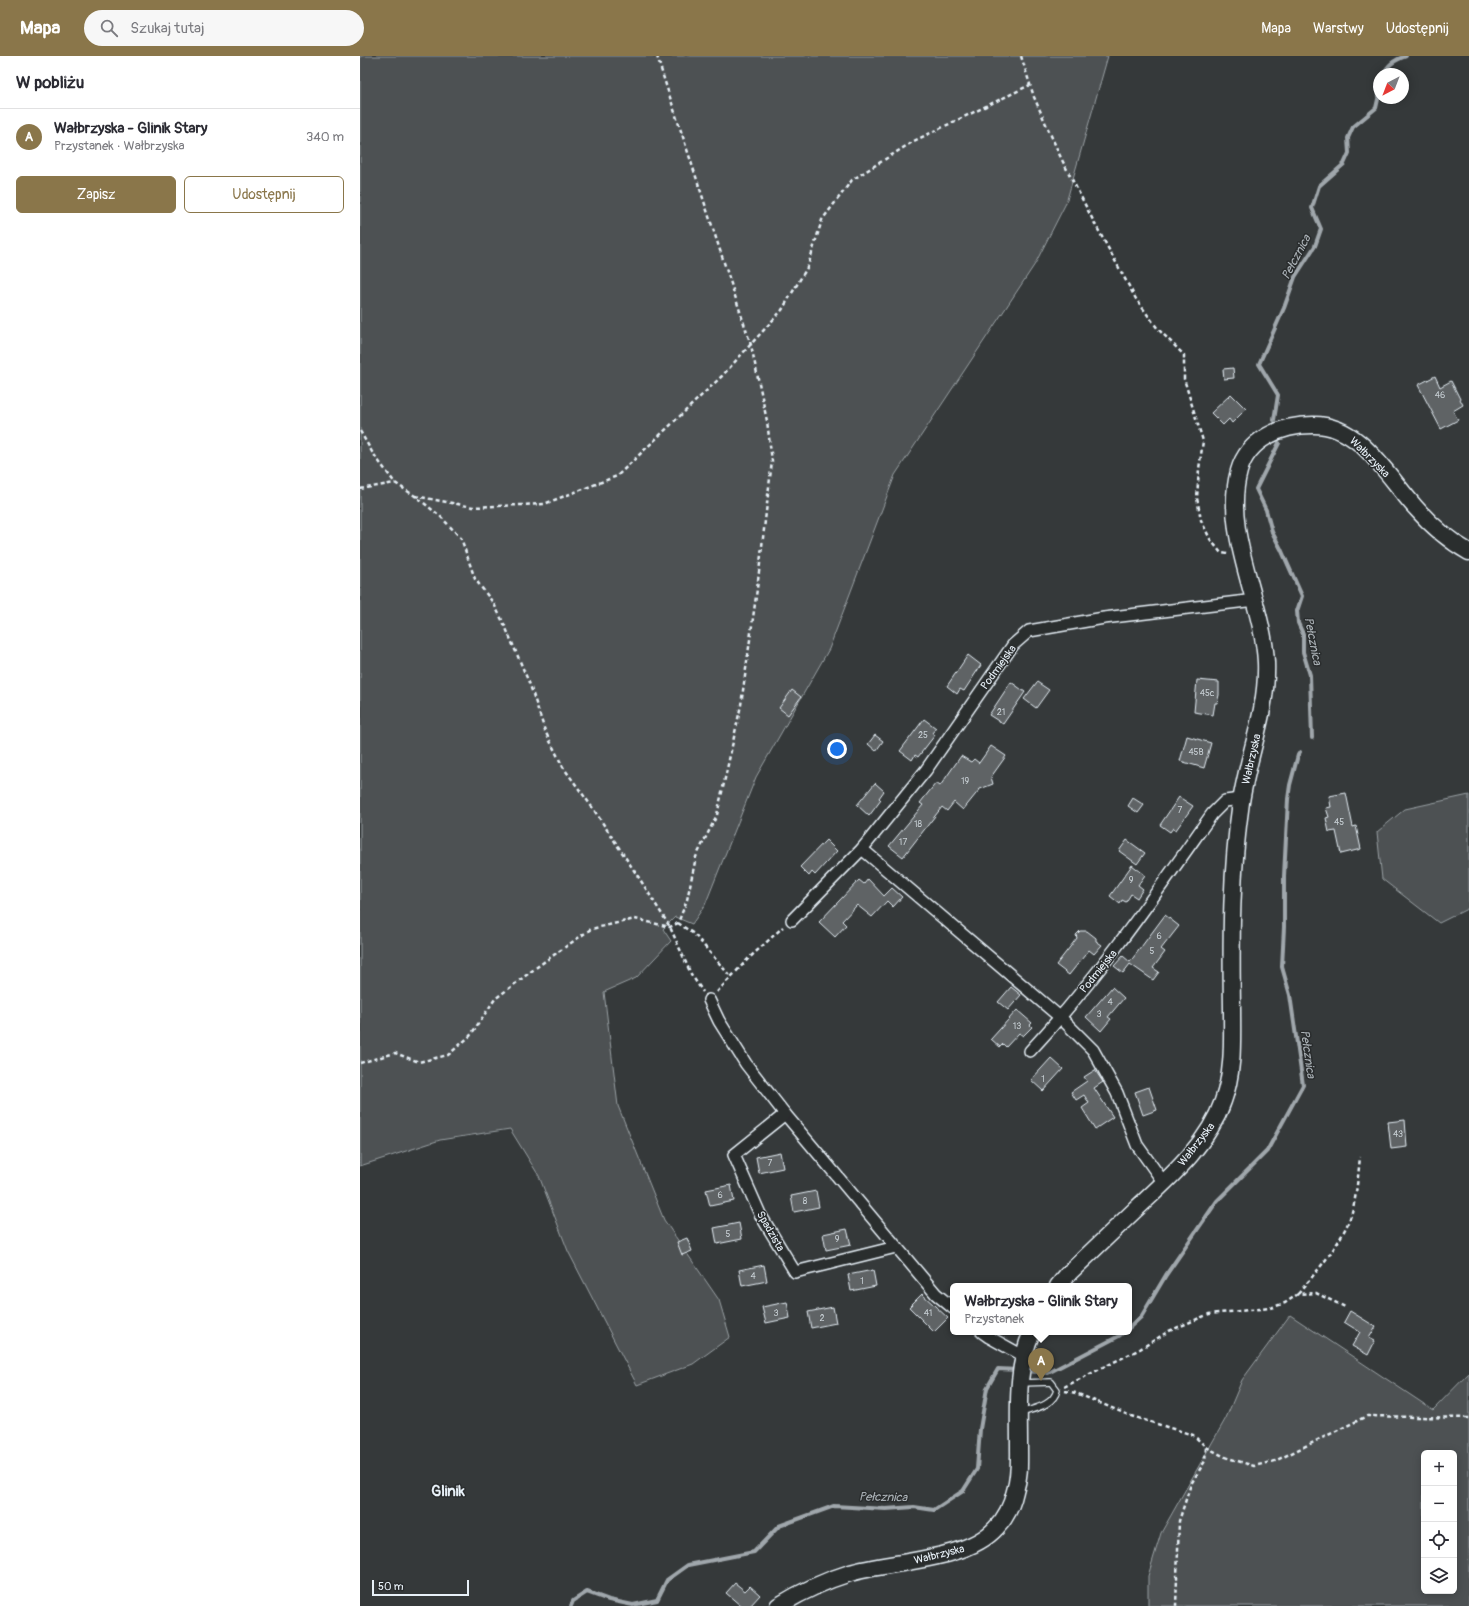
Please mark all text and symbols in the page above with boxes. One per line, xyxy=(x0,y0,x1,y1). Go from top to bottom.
search box xyxy=(84,10,364,46)
text: Mapa xyxy=(20,16,60,40)
icon: search xyxy=(98,17,120,39)
text: Szukaj tutaj xyxy=(130,19,204,38)
text: Mapa xyxy=(1261,20,1291,37)
text: Warstwy xyxy=(1313,20,1364,37)
text: Udostępnij xyxy=(1386,20,1449,37)
north arrow xyxy=(1373,68,1409,104)
text: W pobliżu xyxy=(16,72,84,93)
text: Wałbrzyska - Glinik Stary xyxy=(54,119,207,138)
text: A xyxy=(25,129,33,145)
text: 340 m xyxy=(306,129,344,145)
text: Przystanek · Wałbrzyska xyxy=(54,138,185,154)
button: Zapisz xyxy=(16,176,176,213)
button: Udostępnij xyxy=(184,176,344,213)
water label: Pełcznica xyxy=(1278,231,1315,282)
house number: 46 xyxy=(1435,390,1445,401)
street label: Wałbrzyska xyxy=(1347,435,1392,480)
water label: Pełcznica xyxy=(1301,616,1325,668)
street label: Podmiejska xyxy=(978,643,1019,692)
house number: 45c xyxy=(1200,688,1215,699)
house number: 21 xyxy=(997,707,1005,718)
house number: 25 xyxy=(918,730,928,741)
street label: Wałbrzyska xyxy=(1239,733,1264,786)
your location xyxy=(827,739,847,759)
house number: 45B xyxy=(1188,747,1204,758)
house number: 19 xyxy=(961,776,969,787)
house number: 7 xyxy=(1178,805,1183,816)
house number: 45 xyxy=(1334,817,1344,828)
house number: 18 xyxy=(914,819,922,830)
house number: 17 xyxy=(899,837,907,848)
house number: 9 xyxy=(1129,875,1134,886)
house number: 6 xyxy=(1156,931,1162,942)
house number: 5 xyxy=(1150,946,1155,957)
street label: Podmiejska xyxy=(1077,947,1120,995)
house number: 4 xyxy=(1107,997,1113,1008)
house number: 3 xyxy=(1096,1009,1102,1020)
house number: 13 xyxy=(1013,1021,1021,1032)
water label: Pełcznica xyxy=(1297,1029,1319,1081)
house number: 1 xyxy=(1041,1074,1045,1085)
street label: Wałbrzyska xyxy=(1175,1120,1217,1169)
house number: 43 xyxy=(1393,1129,1403,1140)
house number: 7 xyxy=(768,1158,773,1169)
house number: 6 xyxy=(717,1190,723,1201)
house number: 8 xyxy=(803,1196,808,1207)
street label: Spadzista xyxy=(754,1209,787,1254)
house number: 5 xyxy=(726,1229,731,1240)
house number: 9 xyxy=(835,1234,840,1245)
house number: 4 xyxy=(750,1271,756,1282)
house number: 1 xyxy=(860,1276,864,1287)
popup xyxy=(950,1283,1132,1335)
text: Wałbrzyska - Glinik Stary xyxy=(964,1292,1118,1311)
house number: 3 xyxy=(773,1308,779,1319)
house number: 41 xyxy=(924,1308,932,1319)
text: Przystanek xyxy=(964,1311,1024,1327)
house number: 2 xyxy=(819,1313,825,1324)
pin: A xyxy=(1028,1348,1054,1381)
map controls xyxy=(1421,1450,1457,1594)
button: + xyxy=(1421,1450,1457,1486)
district label: Glinik xyxy=(431,1482,465,1501)
button: − xyxy=(1421,1486,1457,1522)
water label: Pełcznica xyxy=(859,1490,909,1505)
button: locate xyxy=(1421,1522,1457,1558)
street label: Wałbrzyska xyxy=(913,1542,966,1567)
button: layers xyxy=(1421,1558,1457,1594)
scale bar xyxy=(372,1578,469,1597)
text: 50 m xyxy=(378,1580,404,1593)

